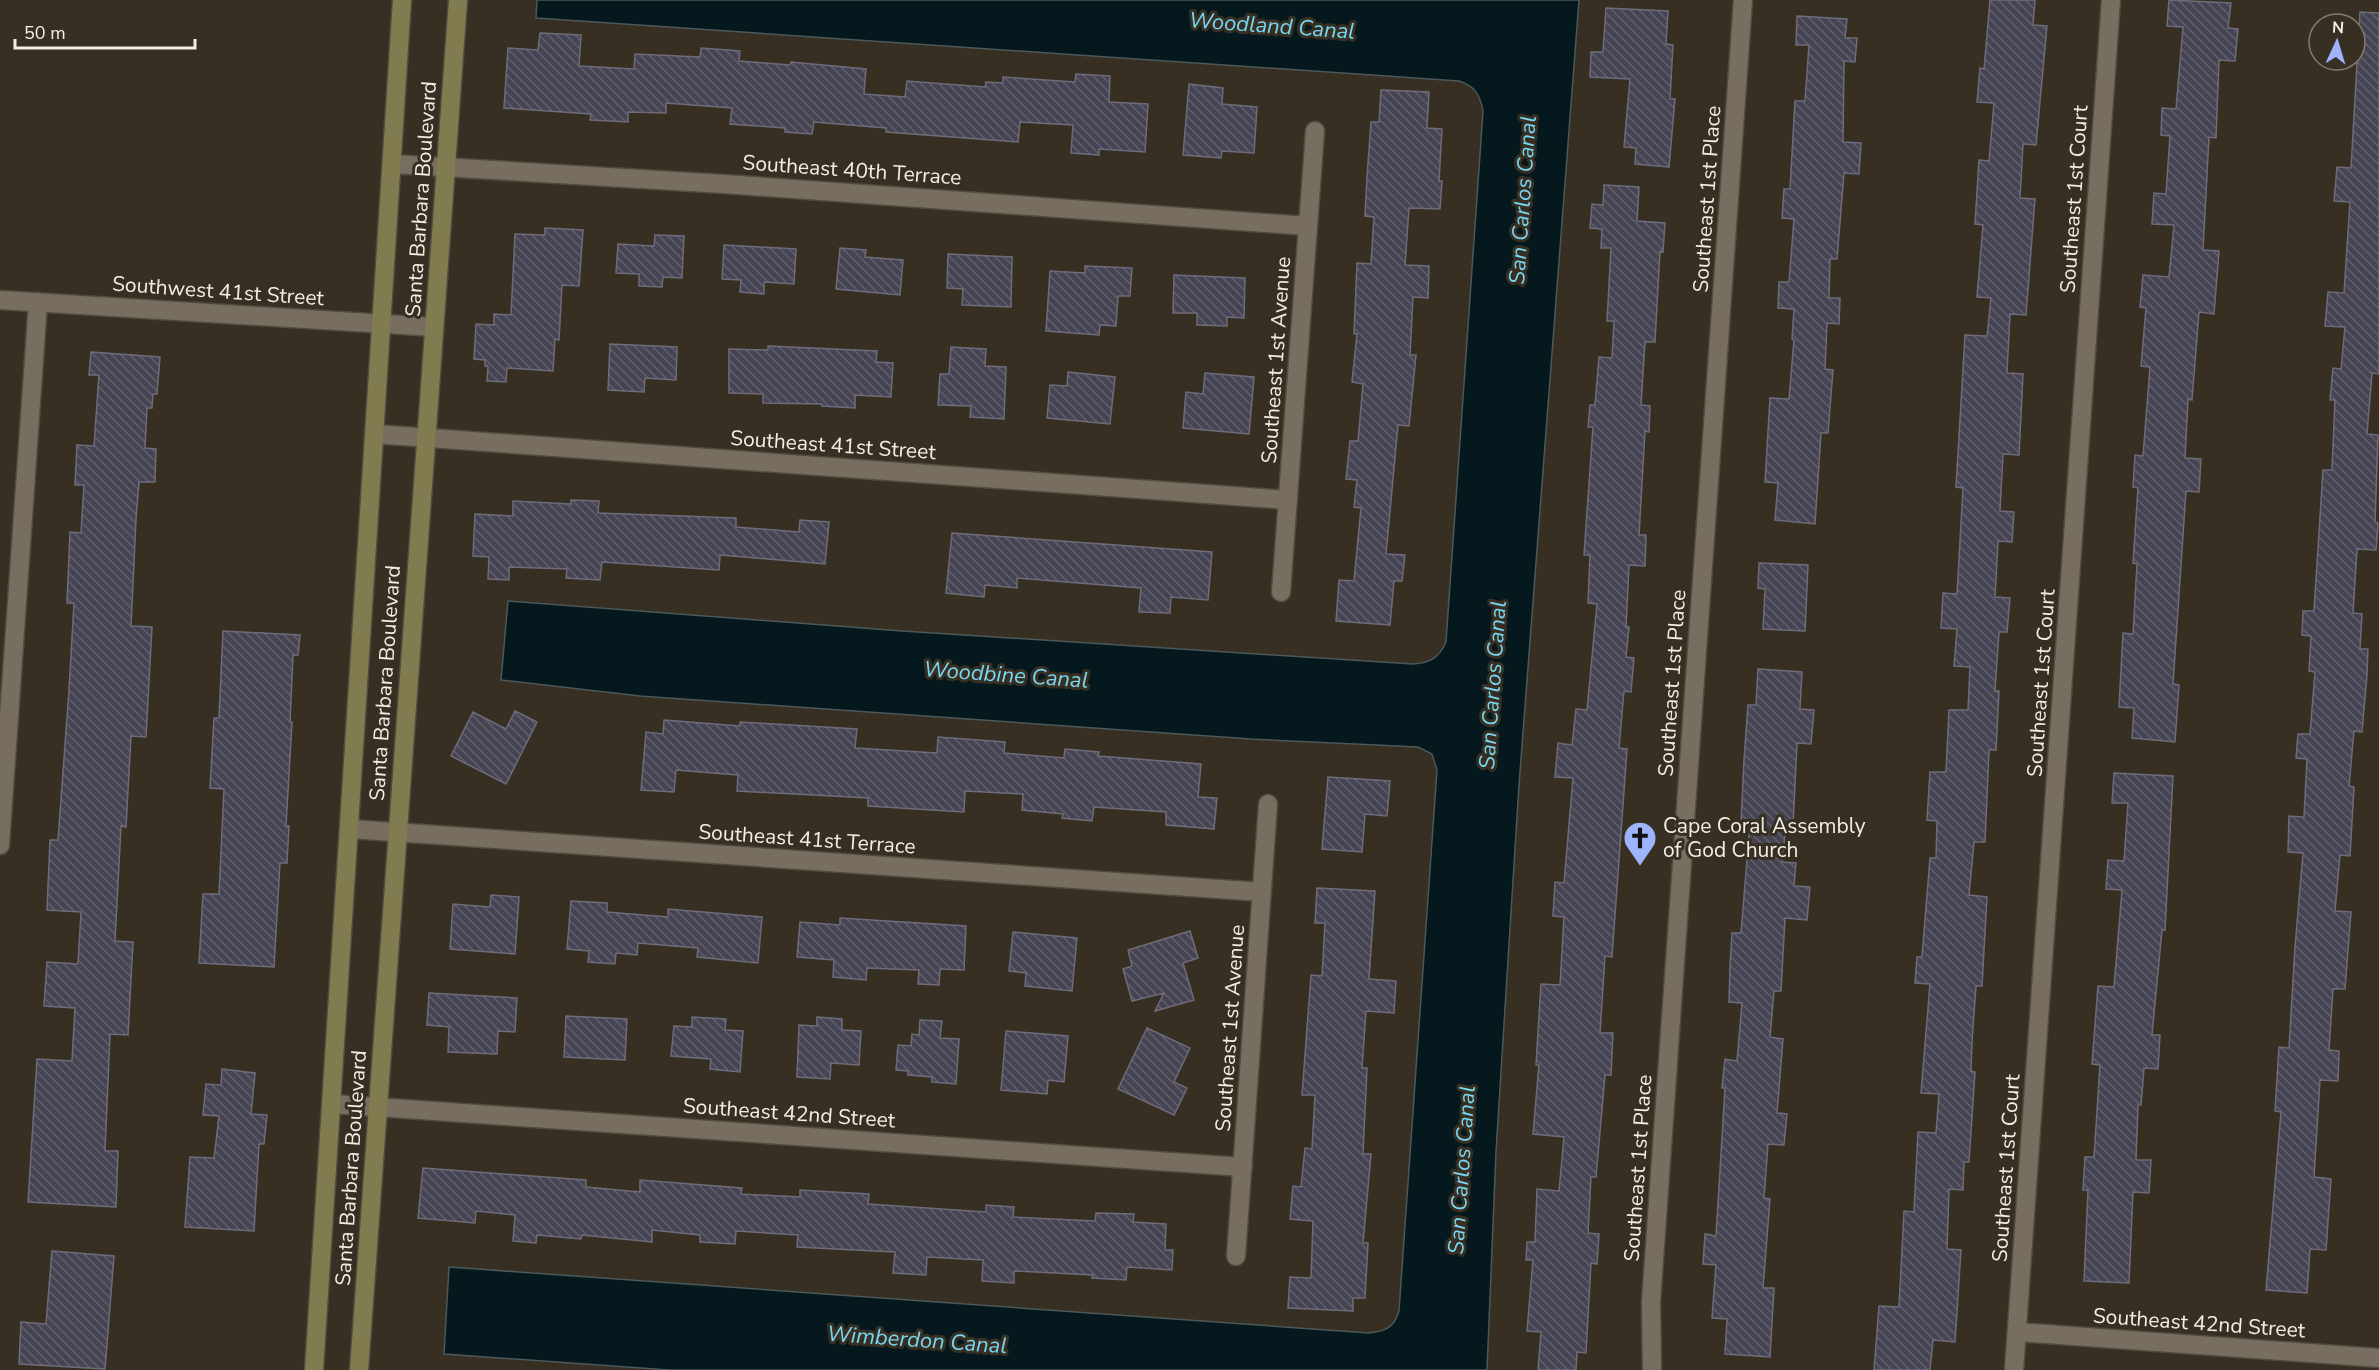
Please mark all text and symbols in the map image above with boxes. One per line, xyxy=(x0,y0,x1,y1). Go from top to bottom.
water label: Woodland Canal xyxy=(1188,5,1356,47)
scale bar xyxy=(15,12,195,50)
north arrow xyxy=(2307,12,2367,72)
text: N xyxy=(2331,17,2345,39)
text: 50 m xyxy=(24,21,66,45)
street label: Santa Barbara Boulevard xyxy=(399,80,443,318)
street label: Southeast 1st Court xyxy=(2053,103,2095,294)
street label: Southeast 1st Place xyxy=(1686,105,1728,293)
water label: San Carlos Canal xyxy=(1502,115,1544,285)
street label: Southeast 40th Terrace xyxy=(742,148,962,192)
street label: Southeast 1st Avenue xyxy=(1255,256,1297,464)
street label: Southwest 41st Street xyxy=(111,270,325,312)
street label: Southeast 41st Street xyxy=(729,424,937,466)
street label: Santa Barbara Boulevard xyxy=(363,564,407,802)
street label: Southeast 1st Court xyxy=(2020,587,2062,778)
street label: Southeast 1st Place xyxy=(1651,589,1693,777)
water label: San Carlos Canal xyxy=(1472,600,1514,770)
water label: Woodbine Canal xyxy=(923,654,1089,696)
place label: Cape Coral Assembly of God Church xyxy=(1663,812,1866,864)
street label: Southeast 41st Terrace xyxy=(697,817,917,861)
church icon: Cape Coral Assembly of God Church xyxy=(1622,820,1658,867)
street label: Southeast 1st Avenue xyxy=(1209,924,1251,1132)
street label: Santa Barbara Boulevard xyxy=(329,1049,373,1287)
street label: Southeast 1st Court xyxy=(1985,1072,2027,1263)
street label: Southeast 1st Place xyxy=(1617,1074,1659,1262)
water label: San Carlos Canal xyxy=(1441,1085,1483,1255)
street label: Southeast 42nd Street xyxy=(682,1092,897,1134)
street label: Southeast 42nd Street xyxy=(2092,1302,2307,1344)
water label: Wimberdon Canal xyxy=(826,1319,1008,1361)

